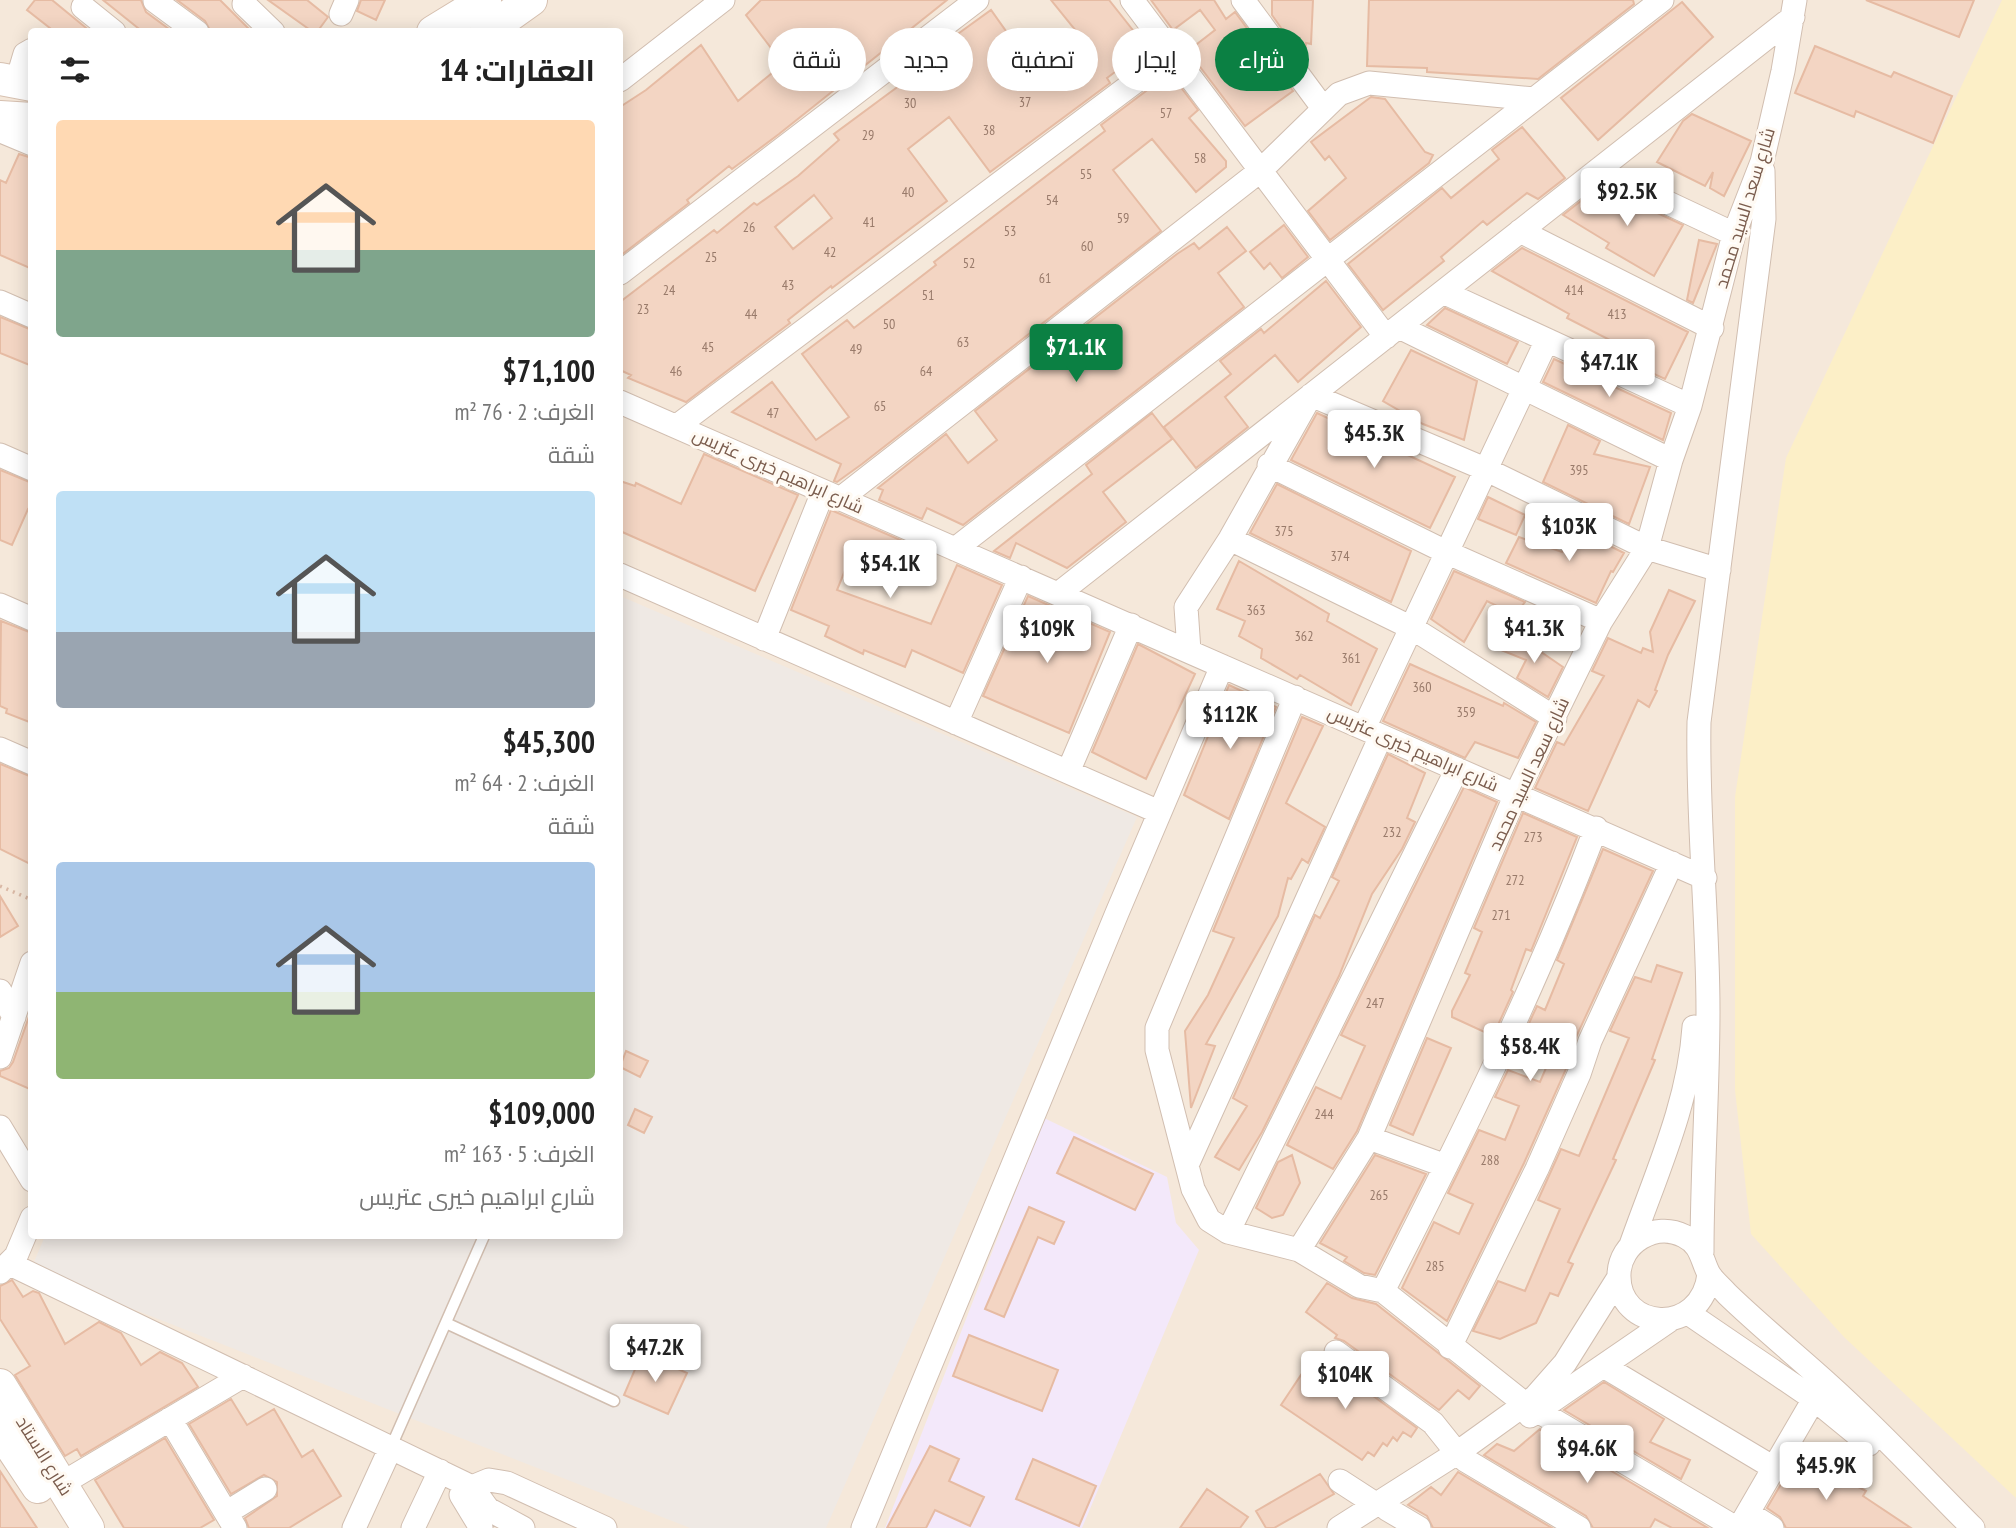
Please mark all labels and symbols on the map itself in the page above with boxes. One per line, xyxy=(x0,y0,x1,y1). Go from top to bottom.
house number: 37 xyxy=(1019,93,1031,111)
house number: 30 xyxy=(904,94,916,112)
house number: 57 xyxy=(1160,104,1172,122)
house number: 38 xyxy=(983,121,995,139)
street label: شارع سعد السيد محمد xyxy=(1709,125,1781,291)
house number: 29 xyxy=(862,126,874,144)
house number: 58 xyxy=(1194,149,1206,167)
house number: 55 xyxy=(1080,165,1092,183)
pin: $92.5K xyxy=(1570,168,1684,228)
house number: 40 xyxy=(902,183,914,201)
house number: 54 xyxy=(1046,191,1059,209)
house number: 59 xyxy=(1117,209,1129,227)
house number: 41 xyxy=(863,213,875,231)
house number: 26 xyxy=(743,218,755,236)
house number: 53 xyxy=(1004,222,1016,240)
house number: 60 xyxy=(1081,237,1093,255)
house number: 42 xyxy=(824,243,836,261)
house number: 25 xyxy=(705,248,717,266)
house number: 52 xyxy=(963,254,975,272)
house number: 61 xyxy=(1039,269,1051,287)
house number: 43 xyxy=(782,276,794,294)
house number: 24 xyxy=(663,281,676,299)
house number: 414 xyxy=(1565,281,1584,299)
house number: 51 xyxy=(922,286,934,304)
house number: 23 xyxy=(637,300,649,318)
house number: 44 xyxy=(745,305,758,323)
house number: 413 xyxy=(1608,305,1626,323)
house number: 50 xyxy=(883,315,895,333)
pin: $71.1K xyxy=(1019,324,1133,384)
house number: 63 xyxy=(957,333,969,351)
house number: 45 xyxy=(702,338,714,356)
house number: 49 xyxy=(850,340,862,358)
pin: $47.1K xyxy=(1552,340,1666,399)
house number: 46 xyxy=(670,362,682,380)
house number: 64 xyxy=(920,362,933,380)
house number: 65 xyxy=(874,397,886,415)
house number: 47 xyxy=(767,404,779,422)
pin: $45.3K xyxy=(1317,410,1431,470)
street label: شارع ابراهيم خيرى عتريس xyxy=(689,423,867,519)
house number: 395 xyxy=(1570,461,1588,479)
pin: $103K xyxy=(1520,504,1618,563)
house number: 375 xyxy=(1275,522,1293,540)
pin: $54.1K xyxy=(833,540,947,600)
house number: 374 xyxy=(1331,547,1350,565)
house number: 363 xyxy=(1247,601,1265,619)
pin: $109K xyxy=(998,606,1096,665)
pin: $41.3K xyxy=(1477,606,1591,665)
house number: 362 xyxy=(1295,627,1313,645)
house number: 361 xyxy=(1342,649,1360,667)
house number: 360 xyxy=(1413,678,1431,696)
pin: $112K xyxy=(1181,692,1279,751)
street label: شارع سعد السيد محمد xyxy=(1483,693,1575,855)
street label: شارع ابراهيم خيرى عتريس xyxy=(1324,701,1502,797)
house number: 359 xyxy=(1457,703,1475,721)
house number: 232 xyxy=(1383,823,1401,841)
house number: 273 xyxy=(1524,828,1542,846)
house number: 272 xyxy=(1506,871,1524,889)
house number: 271 xyxy=(1492,906,1510,924)
house number: 247 xyxy=(1366,994,1384,1012)
pin: $58.4K xyxy=(1473,1024,1587,1083)
house number: 244 xyxy=(1315,1105,1334,1123)
house number: 288 xyxy=(1481,1151,1499,1169)
house number: 265 xyxy=(1370,1186,1388,1204)
house number: 285 xyxy=(1426,1257,1444,1275)
pin: $47.2K xyxy=(598,1324,712,1384)
pin: $104K xyxy=(1296,1352,1394,1411)
street label: شارع الاستاد xyxy=(10,1412,78,1500)
pin: $94.6K xyxy=(1530,1426,1644,1485)
pin: $45.9K xyxy=(1769,1442,1883,1502)

